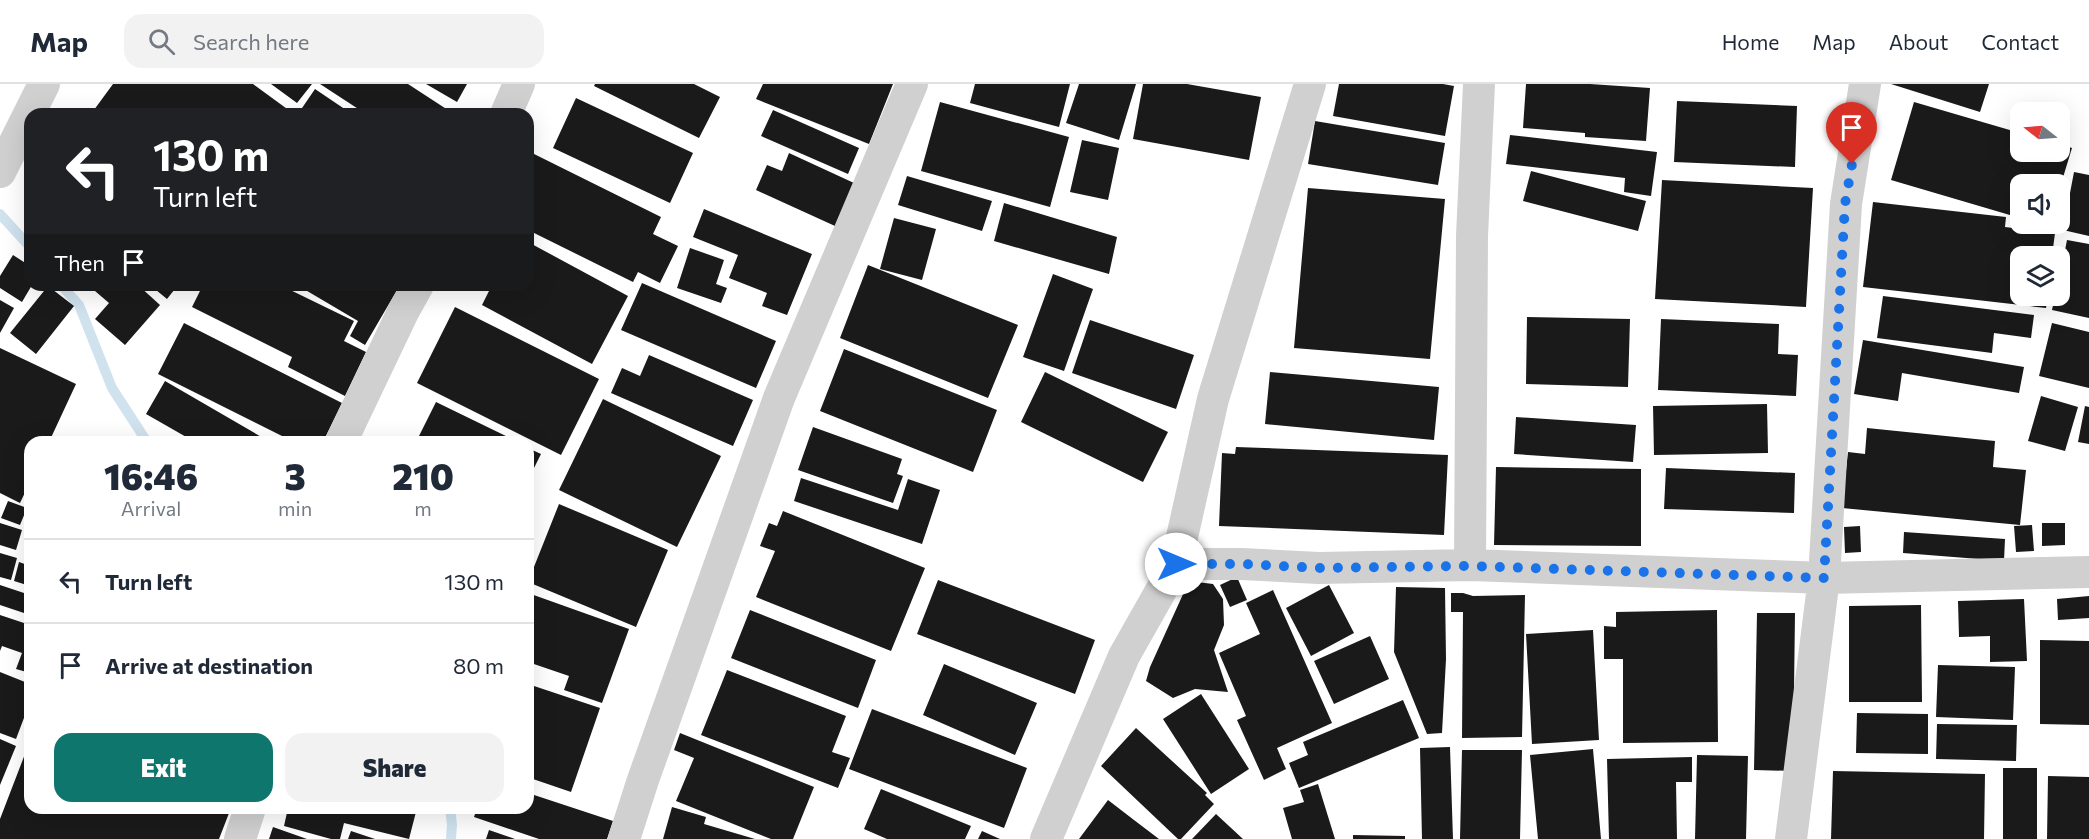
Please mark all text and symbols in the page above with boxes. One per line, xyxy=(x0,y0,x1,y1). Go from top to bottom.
search box xyxy=(124,14,544,68)
text: Map xyxy=(30,24,88,58)
icon: search xyxy=(145,25,178,58)
text: Search here xyxy=(193,28,309,55)
text: Home xyxy=(1722,29,1779,54)
text: Map xyxy=(1812,29,1856,54)
text: About xyxy=(1889,29,1948,54)
text: Contact xyxy=(1981,29,2059,54)
pin xyxy=(1826,102,1877,164)
north arrow xyxy=(2010,102,2070,162)
map controls xyxy=(2010,102,2070,306)
icon: arrive xyxy=(1835,111,1868,144)
text: 130 m xyxy=(153,128,269,180)
icon: left xyxy=(54,132,132,210)
button: sound xyxy=(2010,174,2070,234)
text: Turn left xyxy=(153,180,257,213)
icon: arrive xyxy=(117,246,150,279)
button: layers xyxy=(2010,246,2070,306)
text: Then xyxy=(54,249,105,276)
text: 16:46 xyxy=(104,453,198,497)
text: 3 xyxy=(285,453,306,497)
text: 210 xyxy=(392,453,454,497)
text: Arrival xyxy=(121,496,181,520)
text: min xyxy=(278,496,312,520)
text: m xyxy=(414,496,432,520)
position arrow xyxy=(1144,532,1208,596)
icon: left xyxy=(54,565,87,598)
text: Turn left xyxy=(105,568,192,595)
text: 130 m xyxy=(444,568,504,595)
icon: arrive xyxy=(54,649,87,682)
text: Arrive at destination xyxy=(105,652,313,679)
text: 80 m xyxy=(453,652,504,679)
button: Exit xyxy=(54,733,273,802)
button: Share xyxy=(285,733,504,802)

